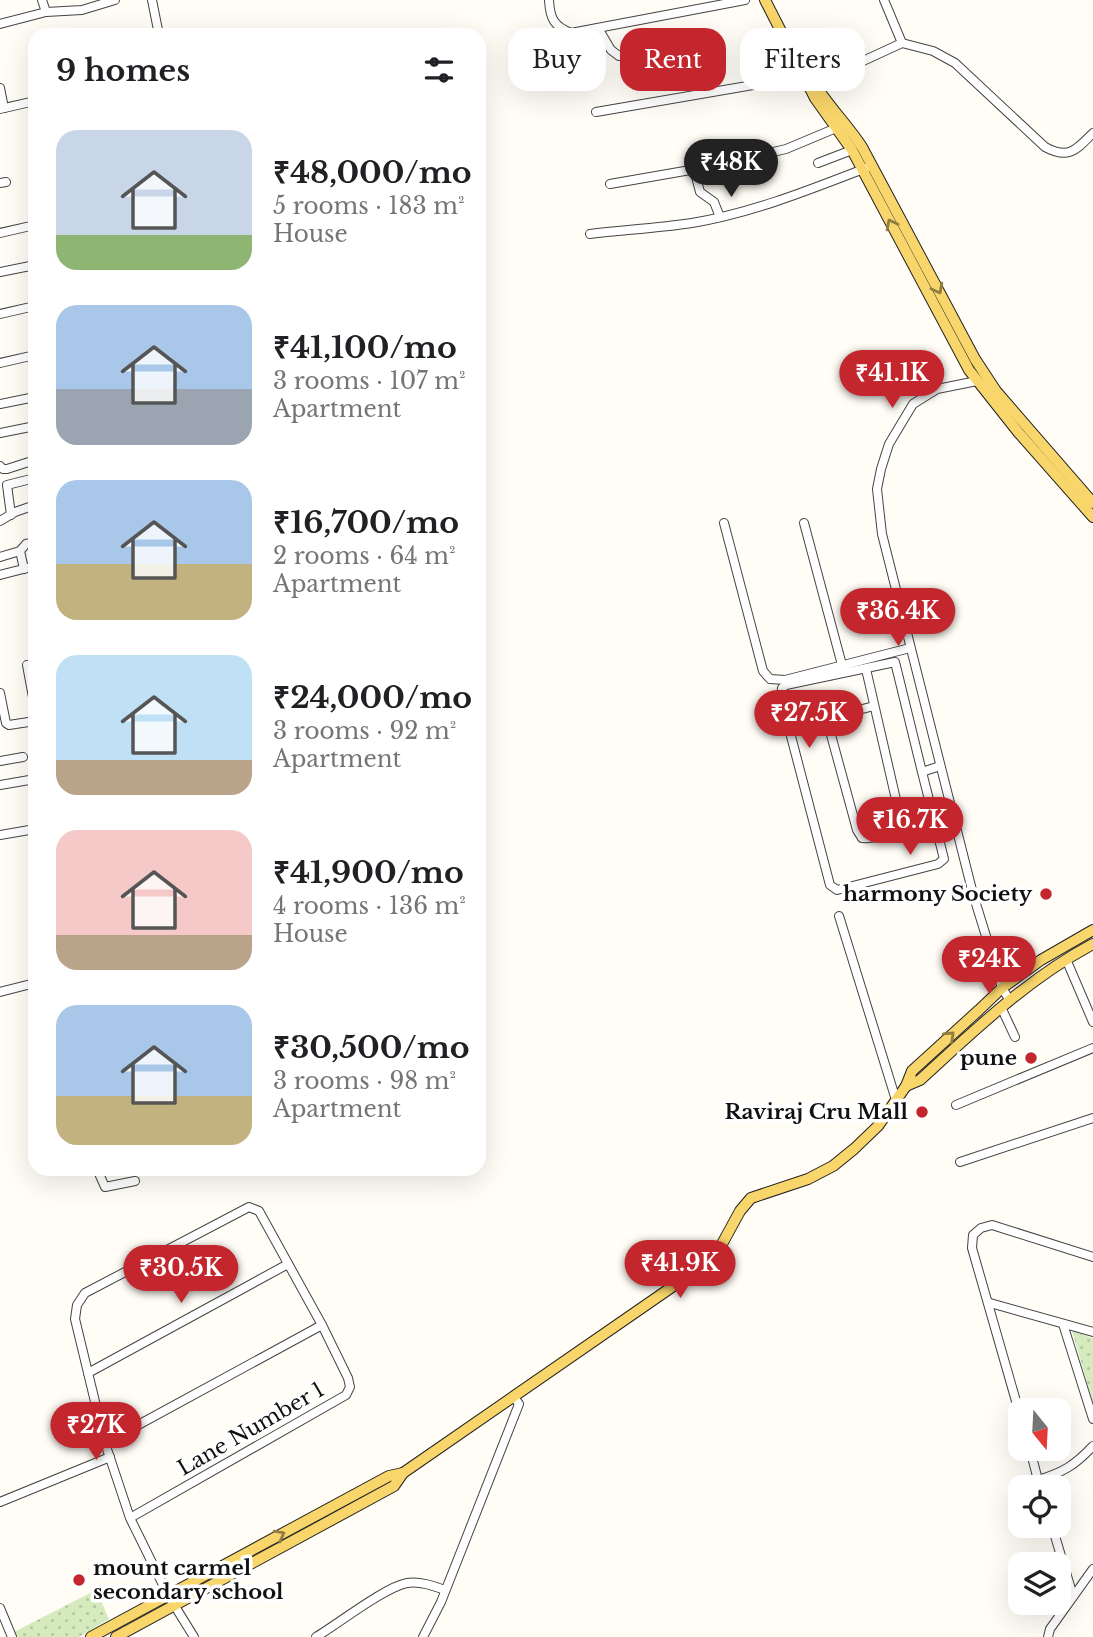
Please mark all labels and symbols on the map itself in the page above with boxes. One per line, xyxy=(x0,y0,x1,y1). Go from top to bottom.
pin: ₹48K xyxy=(690,140,772,199)
one-way arrow xyxy=(885,219,899,231)
one-way arrow xyxy=(929,282,943,294)
pin: ₹41.1K xyxy=(835,350,949,410)
pin: ₹36.4K xyxy=(841,588,955,648)
pin: ₹27.5K xyxy=(752,690,866,750)
pin: ₹16.7K xyxy=(853,798,967,857)
place label: harmony Society xyxy=(843,881,1032,907)
marker: harmony Society xyxy=(1038,886,1054,902)
pin: ₹24K xyxy=(948,936,1030,996)
one-way arrow xyxy=(942,1032,955,1044)
place label: pune xyxy=(960,1045,1017,1071)
marker: pune xyxy=(1023,1050,1039,1066)
place label: Raviraj Cru Mall xyxy=(724,1099,909,1125)
marker: Raviraj Cru Mall xyxy=(914,1104,930,1120)
pin: ₹41.9K xyxy=(623,1240,737,1300)
pin: ₹30.5K xyxy=(124,1246,238,1305)
street label: Lane Number 1 xyxy=(173,1376,329,1482)
north arrow xyxy=(1008,1398,1071,1461)
pin: ₹27K xyxy=(55,1402,137,1462)
one-way arrow xyxy=(273,1529,285,1543)
place label: mount carmel secondary school xyxy=(93,1555,284,1605)
marker: mount carmel secondary school xyxy=(71,1572,87,1588)

